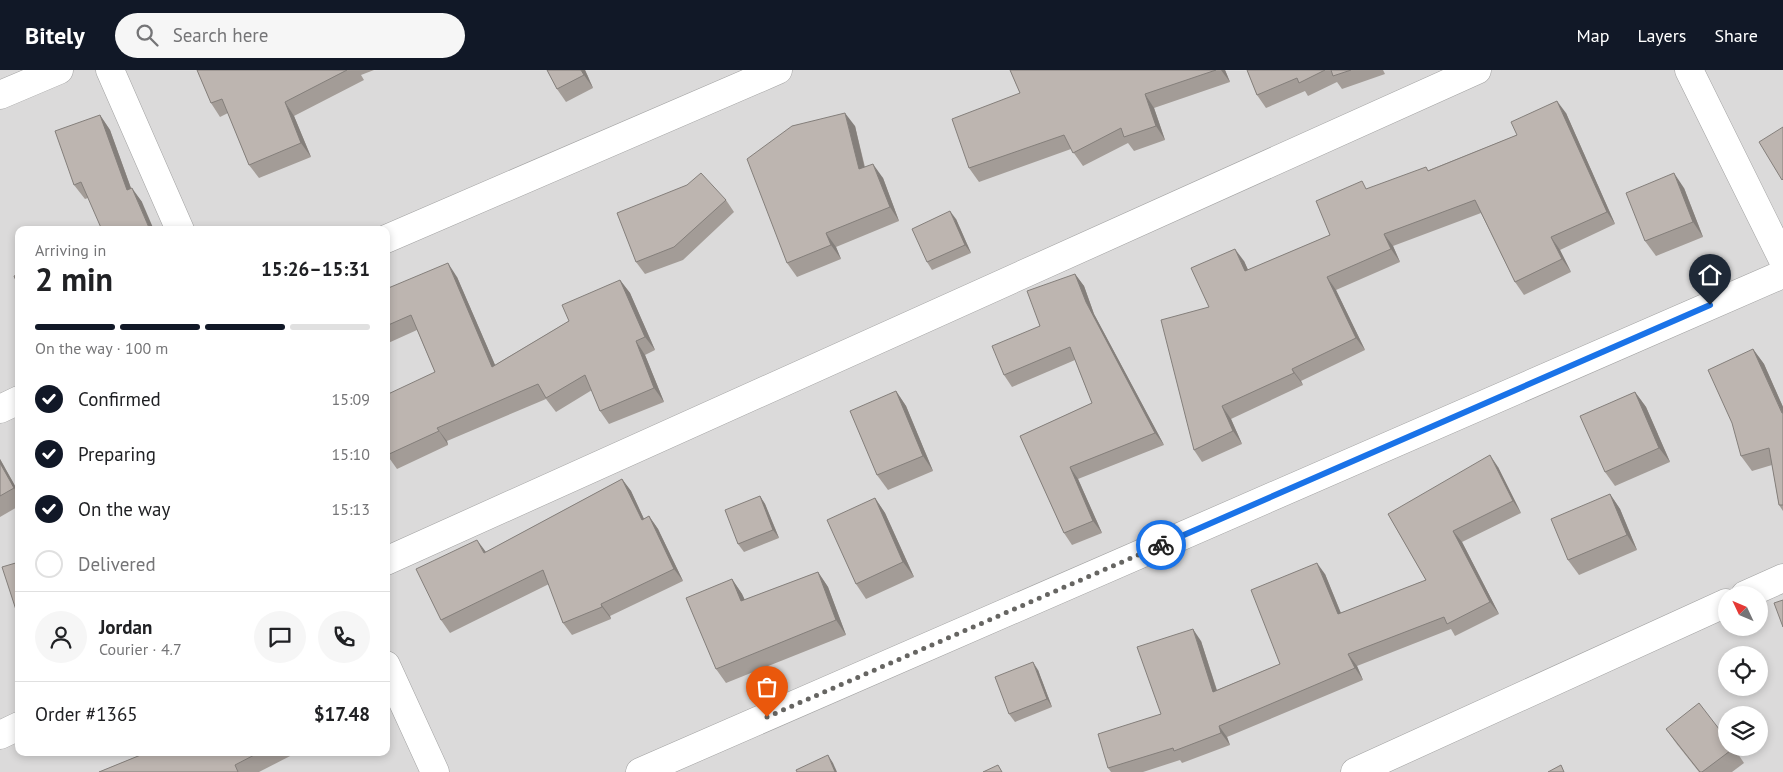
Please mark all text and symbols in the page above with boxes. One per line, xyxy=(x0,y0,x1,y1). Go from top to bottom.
search box xyxy=(115,13,465,58)
text: Bitely xyxy=(25,20,85,51)
icon: search xyxy=(133,21,161,49)
text: Search here xyxy=(173,23,268,47)
text: Map xyxy=(1577,24,1609,47)
text: Layers xyxy=(1637,24,1686,47)
text: Share xyxy=(1714,24,1758,47)
text: Arriving in xyxy=(35,240,106,260)
pin xyxy=(1689,254,1731,305)
text: 15:26–15:31 xyxy=(261,257,370,281)
text: 2 min xyxy=(35,258,113,300)
icon: home xyxy=(1696,261,1724,289)
text: On the way · 100 m xyxy=(35,338,168,358)
icon: check xyxy=(35,385,63,413)
text: Confirmed xyxy=(78,387,161,411)
text: 15:09 xyxy=(332,389,370,409)
icon: check xyxy=(35,440,63,468)
text: Preparing xyxy=(78,442,156,466)
text: 15:10 xyxy=(332,444,370,464)
icon: check xyxy=(35,495,63,523)
text: On the way xyxy=(78,497,170,521)
text: 15:13 xyxy=(332,499,370,519)
courier xyxy=(1136,520,1186,570)
icon: bike xyxy=(1147,531,1175,559)
text: Delivered xyxy=(78,552,156,576)
north arrow xyxy=(1718,586,1768,636)
map controls xyxy=(1718,586,1768,756)
button: person xyxy=(35,611,87,663)
button: chat xyxy=(254,611,306,663)
button: phone xyxy=(318,611,370,663)
text: Jordan xyxy=(99,615,152,639)
text: Courier · 4.7 xyxy=(99,639,182,659)
button: locate xyxy=(1718,646,1768,696)
pin xyxy=(746,666,788,717)
icon: bag xyxy=(753,673,781,701)
text: Order #1365 xyxy=(35,702,138,726)
text: $17.48 xyxy=(314,702,370,726)
button: layers xyxy=(1718,706,1768,756)

